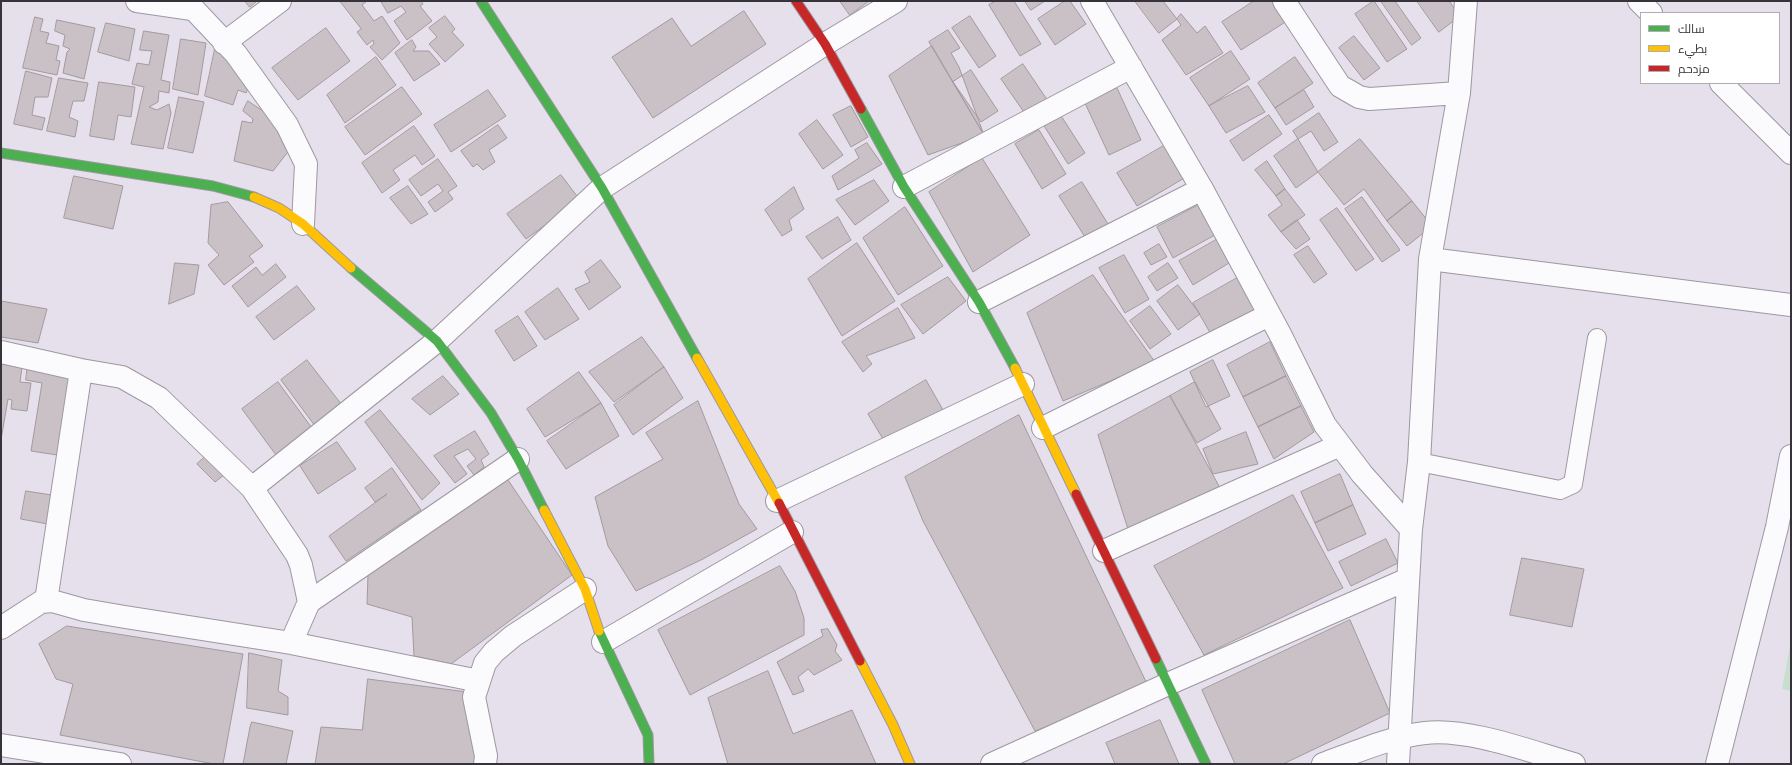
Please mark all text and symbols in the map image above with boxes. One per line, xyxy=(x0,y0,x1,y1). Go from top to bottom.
legend xyxy=(1640,12,1780,84)
text: سالك xyxy=(1678,22,1705,38)
text: بطيء xyxy=(1678,42,1707,58)
text: مزدحم xyxy=(1678,62,1710,78)

